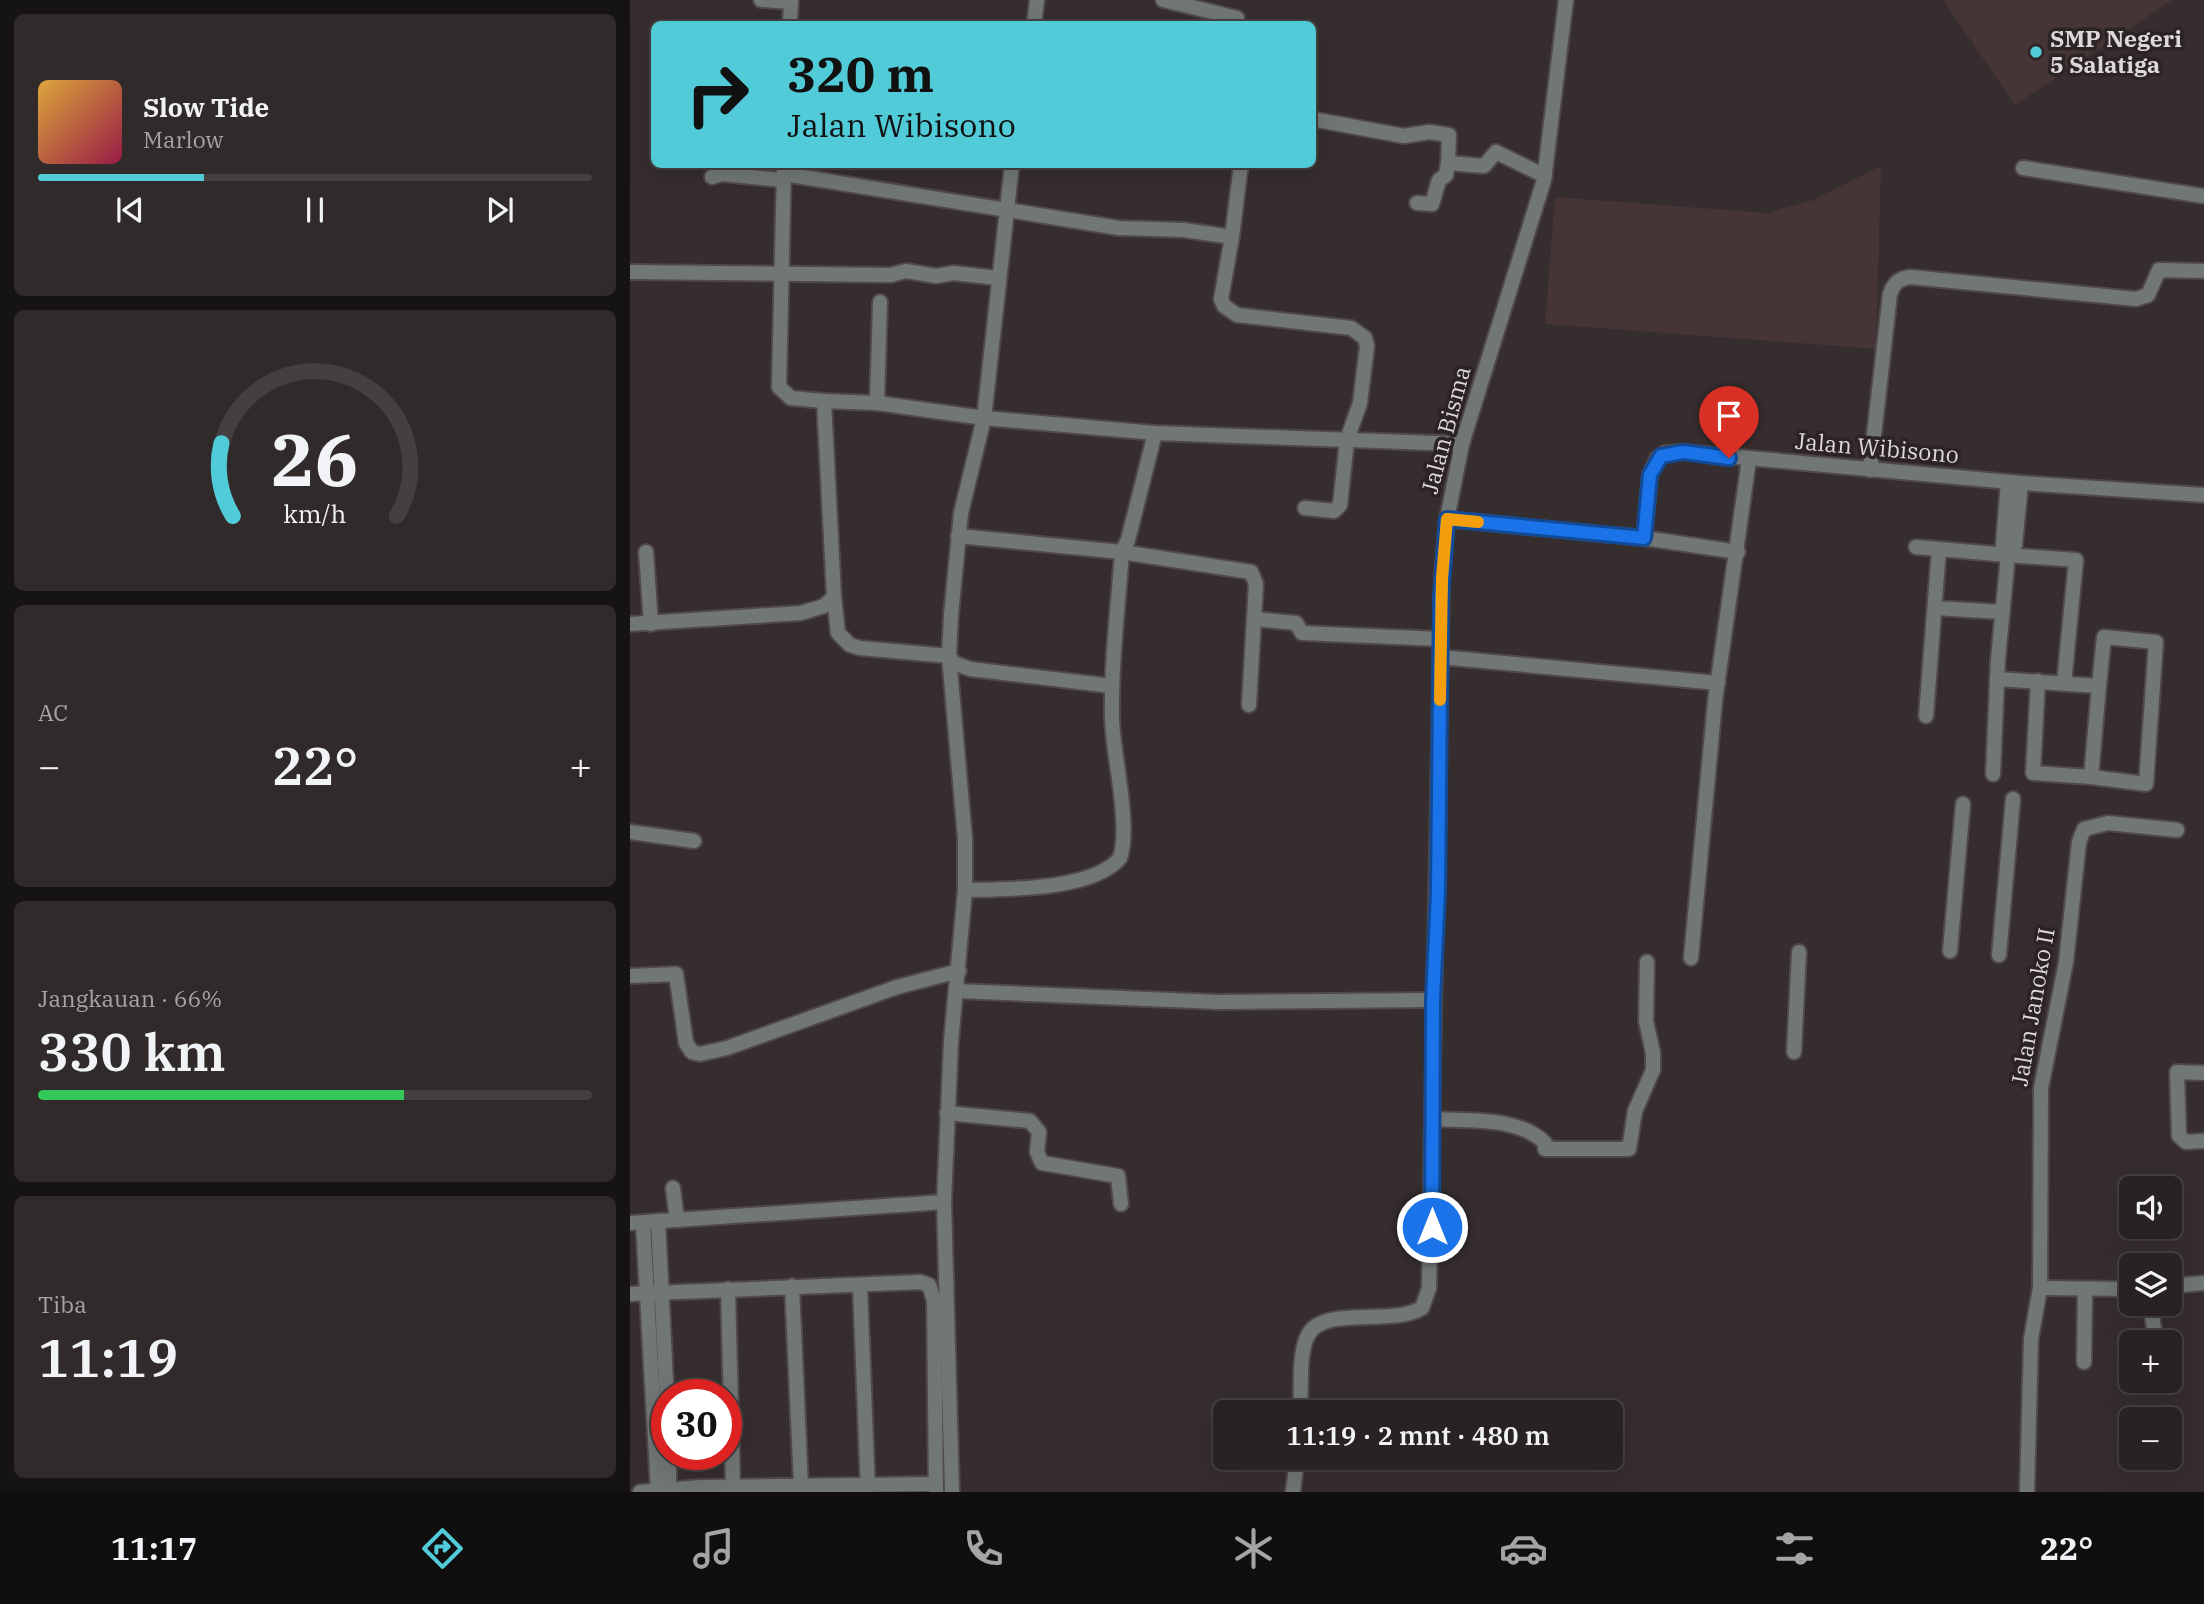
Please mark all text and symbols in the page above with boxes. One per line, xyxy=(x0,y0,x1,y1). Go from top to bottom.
place label: SMP Negeri 5 Salatiga xyxy=(2050,23,2182,79)
text: 320 m xyxy=(787,42,934,105)
marker: SMP Negeri 5 Salatiga xyxy=(2028,44,2044,60)
icon: right xyxy=(672,49,763,140)
text: Slow Tide xyxy=(143,90,269,124)
text: Jalan Wibisono xyxy=(787,104,1016,146)
text: Marlow xyxy=(143,124,223,154)
icon: previous xyxy=(111,191,149,229)
icon: pause xyxy=(296,191,334,229)
icon: next xyxy=(481,191,519,229)
street label: Jalan Bisma xyxy=(1414,363,1476,497)
pin xyxy=(1699,386,1759,458)
icon: arrive xyxy=(1710,397,1748,435)
text: 26 xyxy=(271,412,359,507)
street label: Jalan Wibisono xyxy=(1794,425,1960,469)
text: km/h xyxy=(283,497,347,530)
text: AC xyxy=(38,697,68,727)
text: 22° xyxy=(272,732,358,799)
text: − xyxy=(38,741,61,790)
text: + xyxy=(569,741,592,790)
street label: Jalan Janoko II xyxy=(2003,925,2061,1088)
text: Jangkauan · 66% xyxy=(38,983,222,1013)
text: 330 km xyxy=(38,1018,226,1085)
map controls xyxy=(2119,1176,2182,1470)
button: sound xyxy=(2119,1176,2182,1239)
position arrow xyxy=(1395,1190,1469,1264)
button: layers xyxy=(2119,1253,2182,1316)
text: Tiba xyxy=(38,1289,87,1319)
text: 11:19 xyxy=(38,1324,178,1391)
button: + xyxy=(2119,1330,2182,1393)
speed limit sign: 30 xyxy=(651,1379,742,1470)
button: − xyxy=(2119,1407,2182,1470)
text: 11:19 · 2 mnt · 480 m xyxy=(1286,1418,1550,1452)
icon: directions xyxy=(418,1524,467,1573)
icon: music xyxy=(689,1524,738,1573)
icon: phone xyxy=(959,1524,1008,1573)
icon: climate xyxy=(1229,1524,1278,1573)
icon: car xyxy=(1499,1524,1548,1573)
icon: filters xyxy=(1770,1524,1819,1573)
text: 11:17 xyxy=(111,1527,197,1569)
text: 22° xyxy=(2040,1527,2093,1569)

